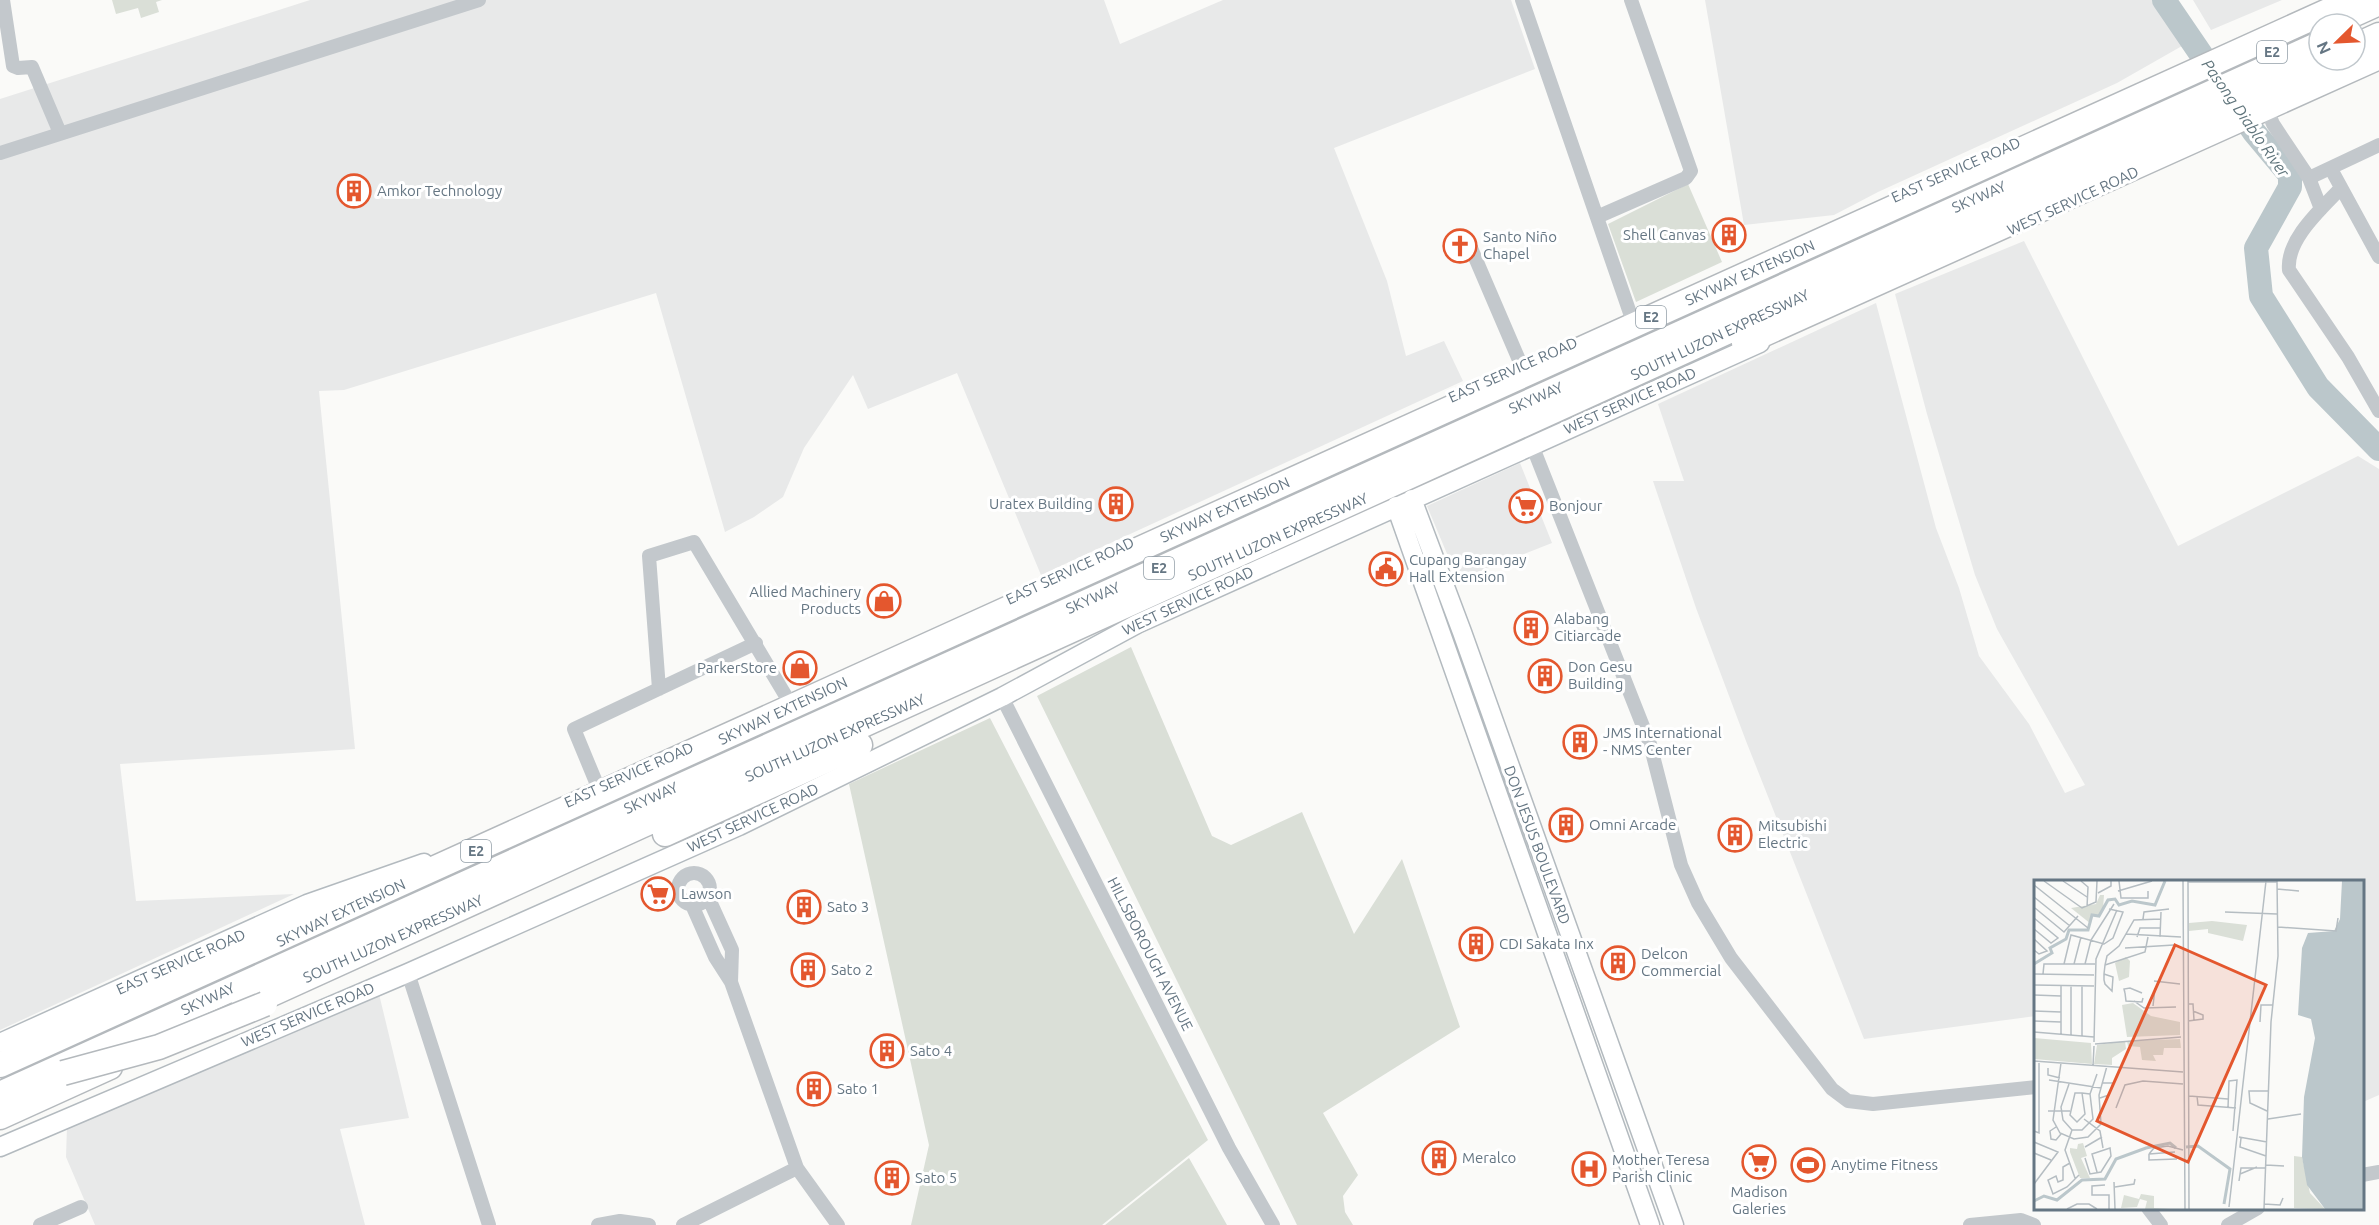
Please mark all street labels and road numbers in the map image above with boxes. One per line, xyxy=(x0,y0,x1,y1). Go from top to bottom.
road number: E2 xyxy=(2257,41,2287,63)
street label: EAST SERVICE ROAD xyxy=(1889,133,2023,206)
street label: WEST SERVICE ROAD xyxy=(2004,163,2141,238)
street label: SKYWAY xyxy=(1949,177,2009,216)
street label: SKYWAY EXTENSION xyxy=(1682,236,1817,309)
street label: SOUTH LUZON EXPRESSWAY xyxy=(1628,286,1812,383)
road number: E2 xyxy=(1636,306,1666,328)
street label: EAST SERVICE ROAD xyxy=(1446,333,1580,406)
street label: WEST SERVICE ROAD xyxy=(1561,364,1699,437)
street label: SKYWAY xyxy=(1506,378,1566,417)
street label: SKYWAY EXTENSION xyxy=(1157,473,1292,546)
street label: SOUTH LUZON EXPRESSWAY xyxy=(1185,489,1371,584)
street label: EAST SERVICE ROAD xyxy=(1003,533,1137,608)
road number: E2 xyxy=(1144,557,1174,579)
street label: WEST SERVICE ROAD xyxy=(1119,563,1256,638)
street label: SKYWAY xyxy=(1063,578,1123,617)
street label: SKYWAY EXTENSION xyxy=(716,673,850,748)
street label: SOUTH LUZON EXPRESSWAY xyxy=(742,690,928,785)
street label: EAST SERVICE ROAD xyxy=(562,738,696,811)
street label: DON JESUS BOULEVARD xyxy=(1501,763,1574,926)
street label: SKYWAY xyxy=(621,778,681,817)
street label: WEST SERVICE ROAD xyxy=(684,780,821,855)
road number: E2 xyxy=(461,840,491,862)
street label: HILLSBOROUGH AVENUE xyxy=(1104,874,1197,1033)
street label: SKYWAY EXTENSION xyxy=(274,875,408,950)
street label: SOUTH LUZON EXPRESSWAY xyxy=(300,891,486,986)
street label: EAST SERVICE ROAD xyxy=(114,925,248,998)
street label: SKYWAY xyxy=(178,979,238,1018)
street label: WEST SERVICE ROAD xyxy=(239,979,377,1050)

